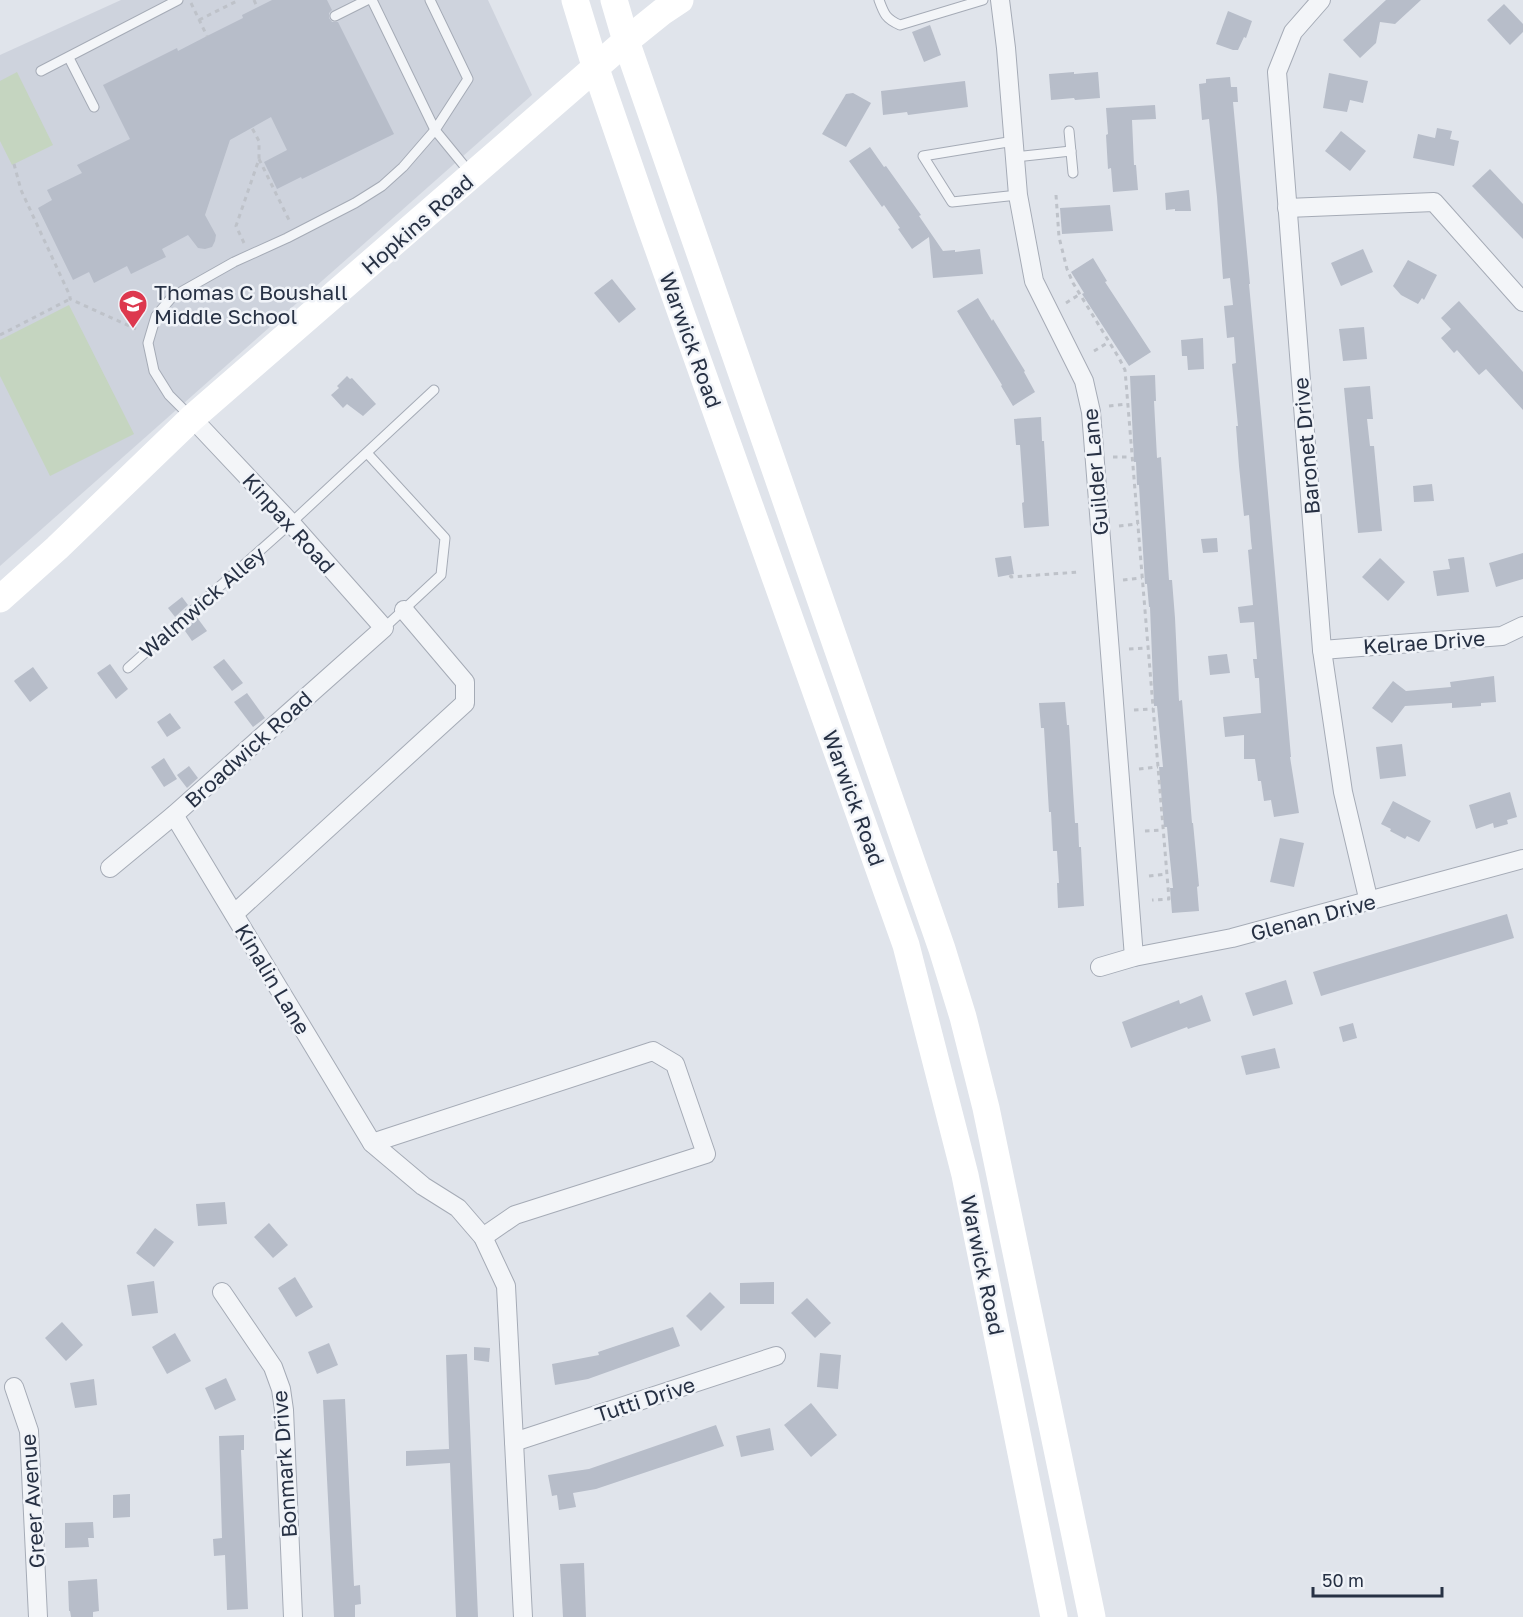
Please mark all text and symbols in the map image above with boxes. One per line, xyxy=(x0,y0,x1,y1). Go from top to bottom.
street label: Hopkins Road xyxy=(356,168,478,280)
street label: Warwick Road xyxy=(654,269,728,411)
place label: Thomas C Boushall Middle School xyxy=(154,279,348,329)
school or university icon: Thomas C Boushall Middle School xyxy=(117,288,149,330)
street label: Baronet Drive xyxy=(1287,376,1325,516)
street label: Guilder Lane xyxy=(1077,407,1113,537)
street label: Kinpax Road xyxy=(237,467,341,579)
street label: Walmwick Alley xyxy=(134,540,270,664)
street label: Kelrae Drive xyxy=(1362,625,1486,659)
street label: Broadwick Road xyxy=(179,685,317,813)
street label: Warwick Road xyxy=(817,727,891,869)
street label: Glenan Drive xyxy=(1248,888,1378,946)
street label: Kinalin Lane xyxy=(230,919,316,1039)
street label: Warwick Road xyxy=(955,1193,1011,1337)
street label: Tutti Drive xyxy=(592,1371,698,1427)
street label: Bonmark Drive xyxy=(266,1390,302,1538)
street label: Greer Avenue xyxy=(14,1433,50,1569)
scale bar xyxy=(1313,1560,1442,1598)
text: 50 m xyxy=(1322,1569,1364,1591)

